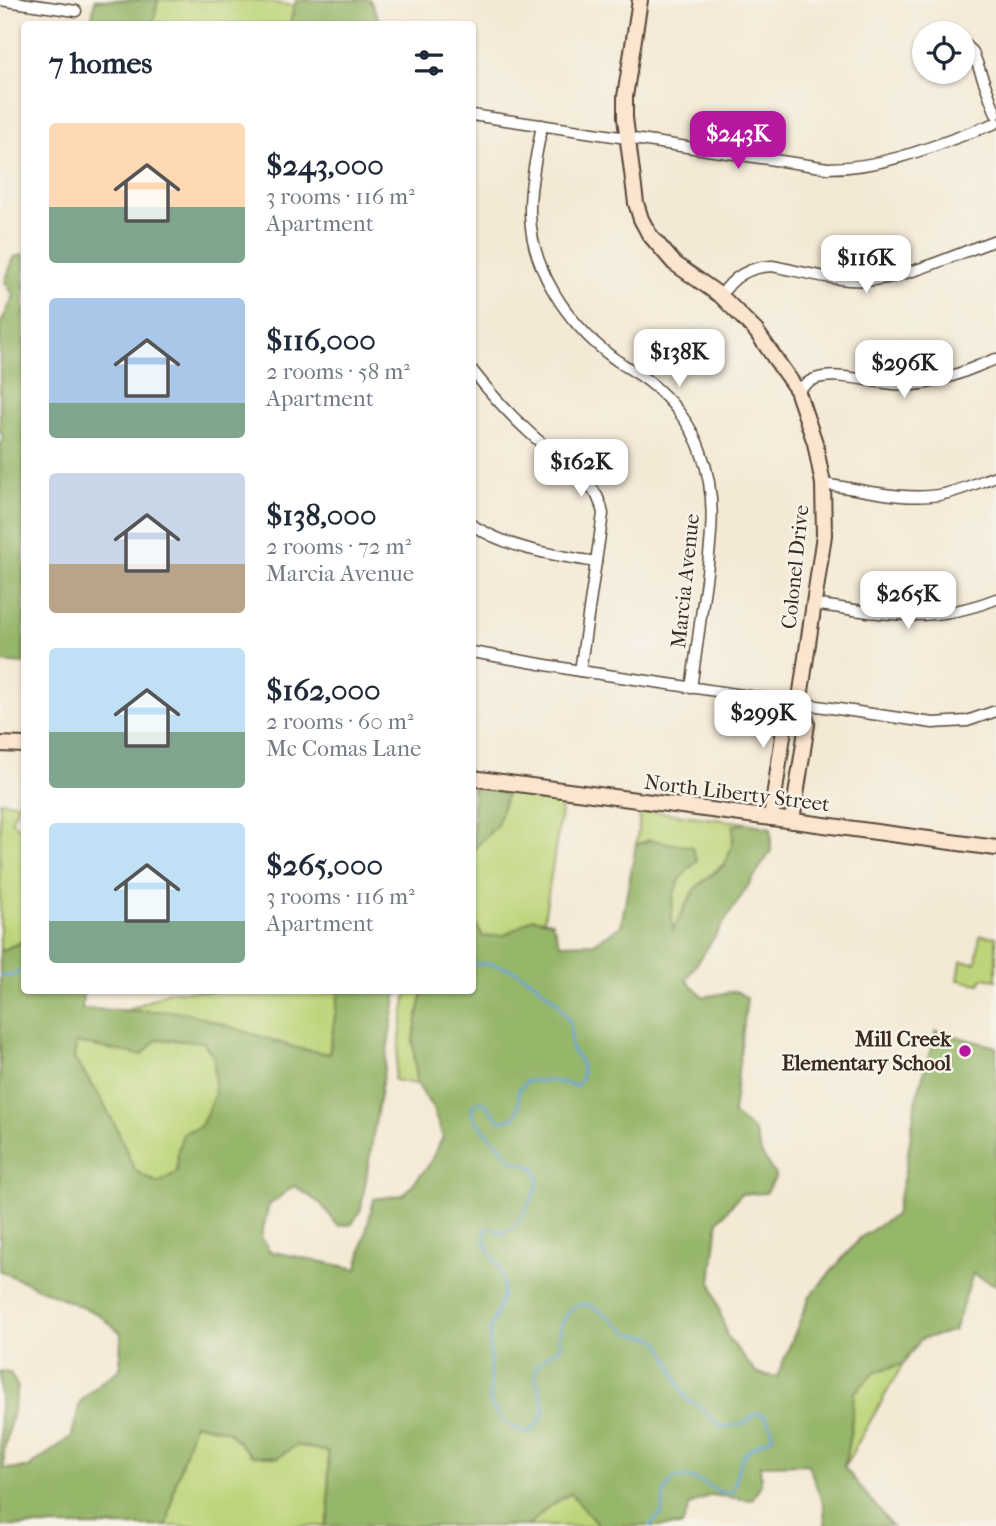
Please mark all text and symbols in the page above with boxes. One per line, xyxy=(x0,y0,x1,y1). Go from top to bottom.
map controls xyxy=(912,21,975,84)
button: locate xyxy=(912,21,975,84)
icon: filters xyxy=(410,44,448,82)
text: 7 homes xyxy=(49,46,152,81)
pin: $243K xyxy=(689,111,787,171)
text: $243K xyxy=(706,120,770,147)
text: $243,000 xyxy=(266,148,384,183)
icon: home xyxy=(105,151,189,235)
text: 3 rooms · 116 m² xyxy=(266,183,415,210)
text: Apartment xyxy=(266,210,374,237)
pin: $116K xyxy=(817,236,915,295)
text: $116K xyxy=(837,244,895,271)
text: $116,000 xyxy=(266,323,376,358)
icon: home xyxy=(105,326,189,410)
pin: $138K xyxy=(630,330,728,389)
text: $138K xyxy=(650,338,708,365)
pin: $296K xyxy=(855,340,953,400)
text: $296K xyxy=(871,349,937,376)
text: 2 rooms · 58 m² xyxy=(266,358,410,385)
text: Apartment xyxy=(266,385,374,412)
pin: $162K xyxy=(532,440,630,499)
text: $162K xyxy=(550,448,612,475)
text: $138,000 xyxy=(266,498,376,533)
icon: home xyxy=(105,501,189,585)
street label: Colonel Drive xyxy=(777,504,813,630)
street label: Marcia Avenue xyxy=(666,512,704,650)
text: 2 rooms · 72 m² xyxy=(266,533,411,560)
text: Marcia Avenue xyxy=(266,560,414,587)
pin: $265K xyxy=(859,572,957,631)
text: $265K xyxy=(876,580,940,607)
text: $162,000 xyxy=(266,673,381,708)
icon: home xyxy=(105,676,189,760)
pin: $299K xyxy=(714,690,812,750)
text: $299K xyxy=(730,699,796,726)
text: 2 rooms · 60 m² xyxy=(266,708,413,735)
text: Mc Comas Lane xyxy=(266,735,421,762)
street label: North Liberty Street xyxy=(643,770,832,816)
text: $265,000 xyxy=(266,848,383,883)
icon: home xyxy=(105,851,189,935)
text: 3 rooms · 116 m² xyxy=(266,883,415,910)
text: Apartment xyxy=(266,910,374,937)
place label: Mill Creek Elementary School xyxy=(782,1027,952,1075)
marker: Mill Creek Elementary School xyxy=(957,1043,973,1059)

